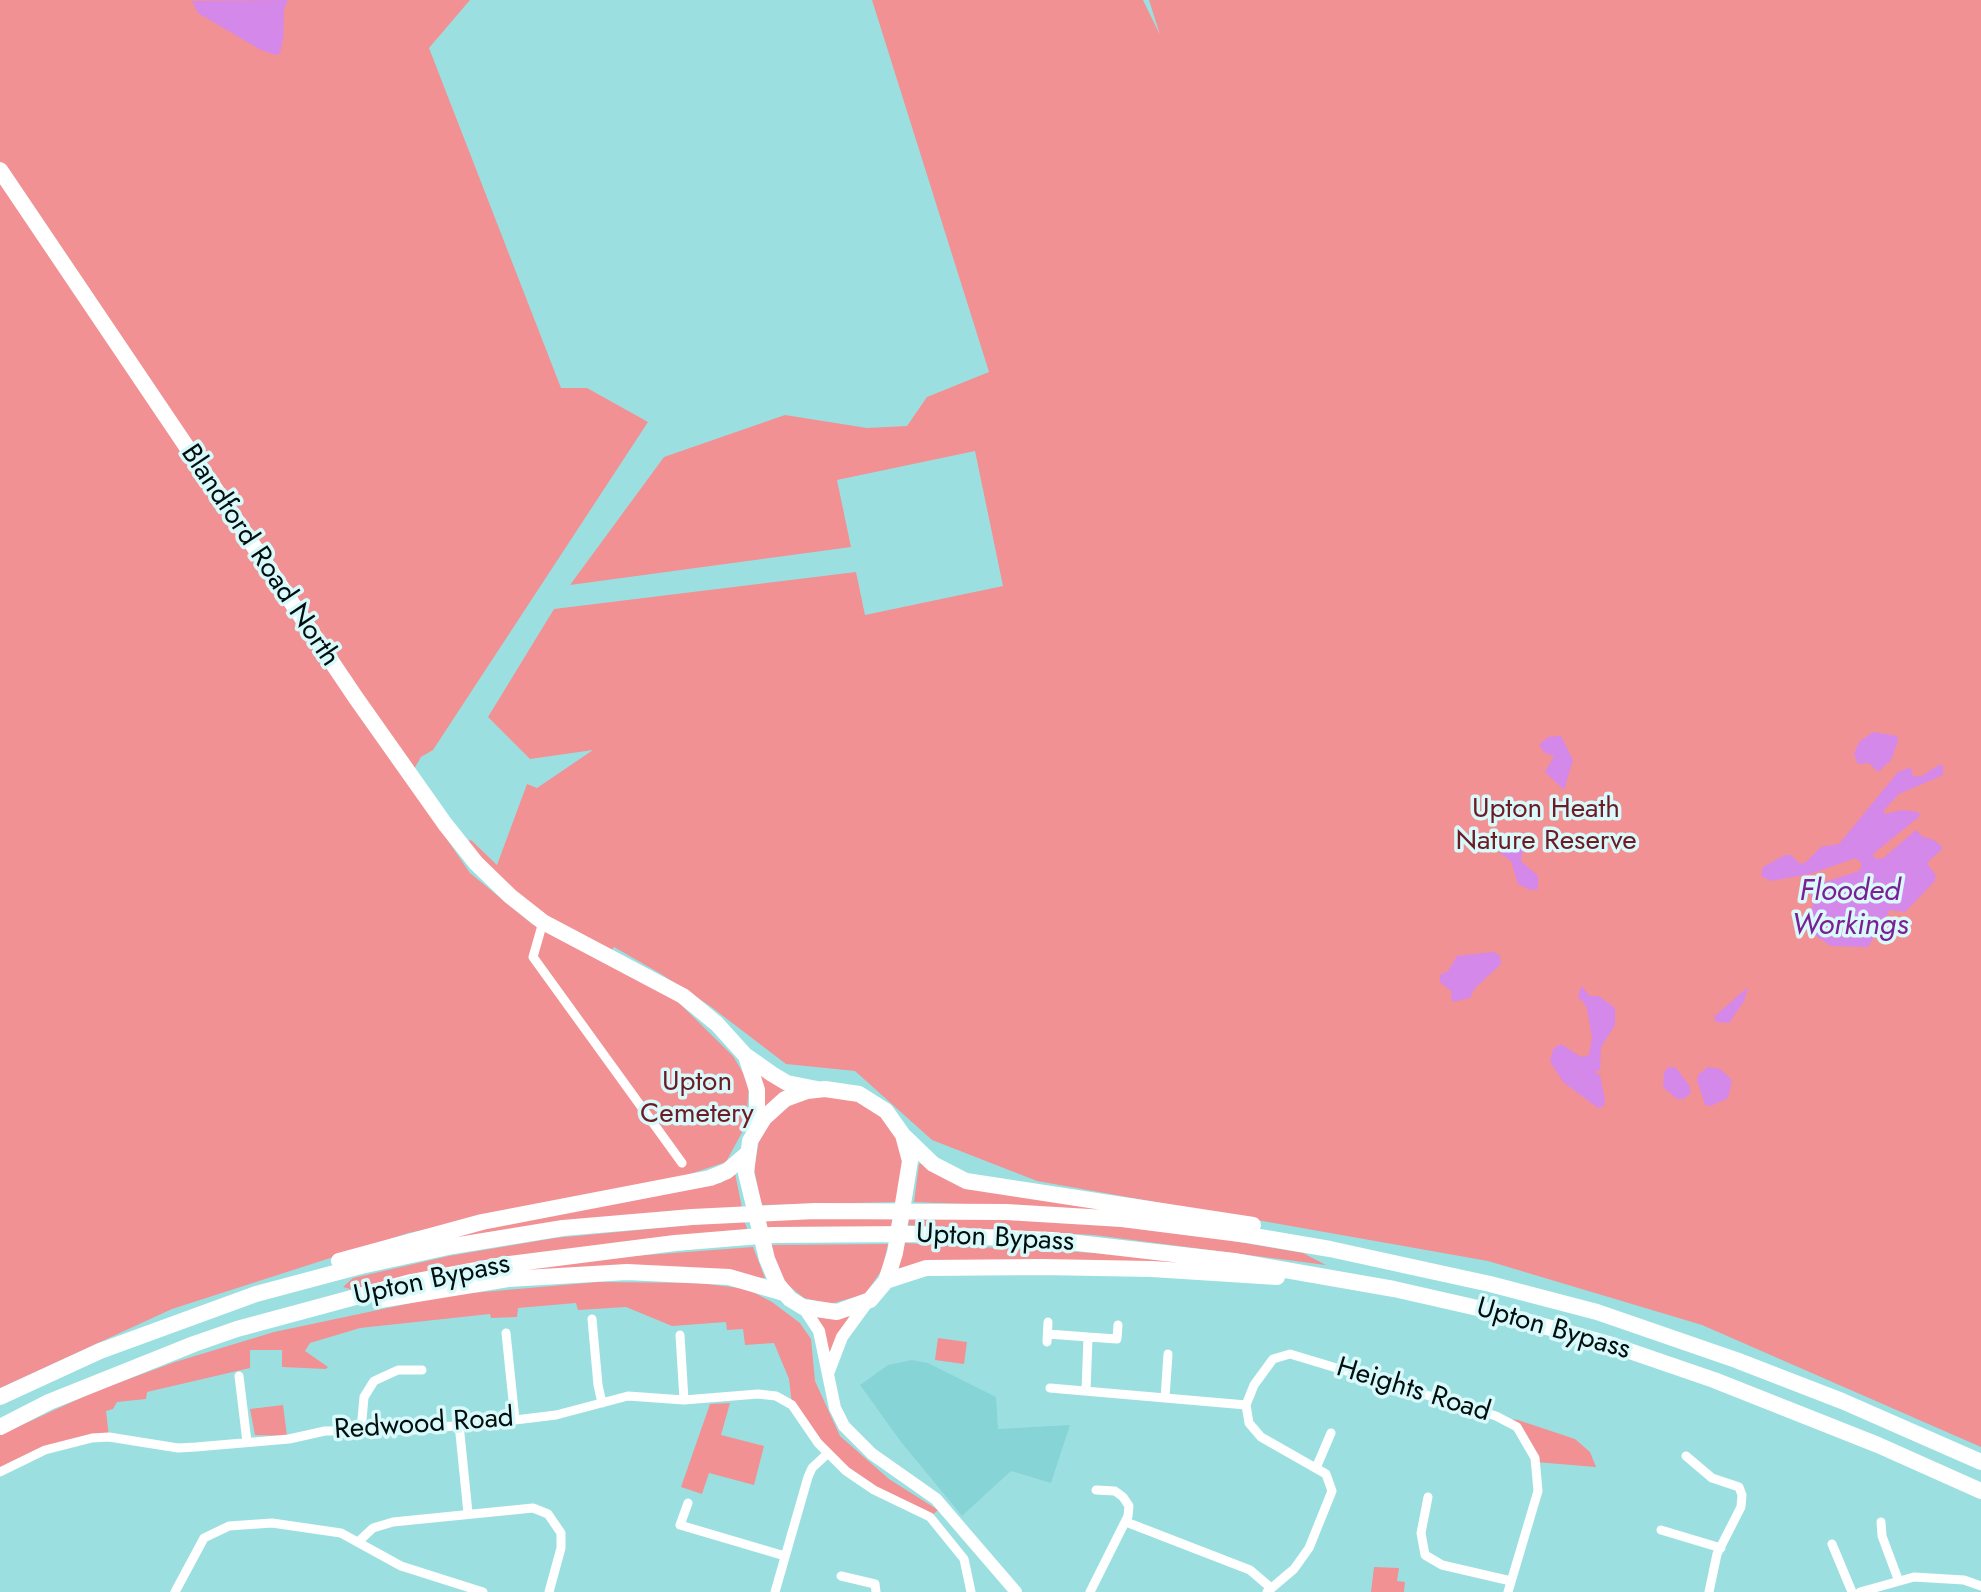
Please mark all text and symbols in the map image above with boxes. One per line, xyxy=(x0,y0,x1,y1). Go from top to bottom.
street label: Blandford Road North xyxy=(172,439,346,673)
park label: Upton Heath Nature Reserve xyxy=(1455,793,1637,859)
water label: Flooded Workings xyxy=(1792,875,1908,945)
park label: Upton Cemetery xyxy=(640,1066,754,1132)
street label: Upton Bypass xyxy=(915,1218,1075,1260)
street label: Upton Bypass xyxy=(351,1248,513,1314)
street label: Upton Bypass xyxy=(1472,1292,1634,1368)
street label: Heights Road xyxy=(1332,1352,1494,1430)
street label: Redwood Road xyxy=(333,1402,515,1448)

